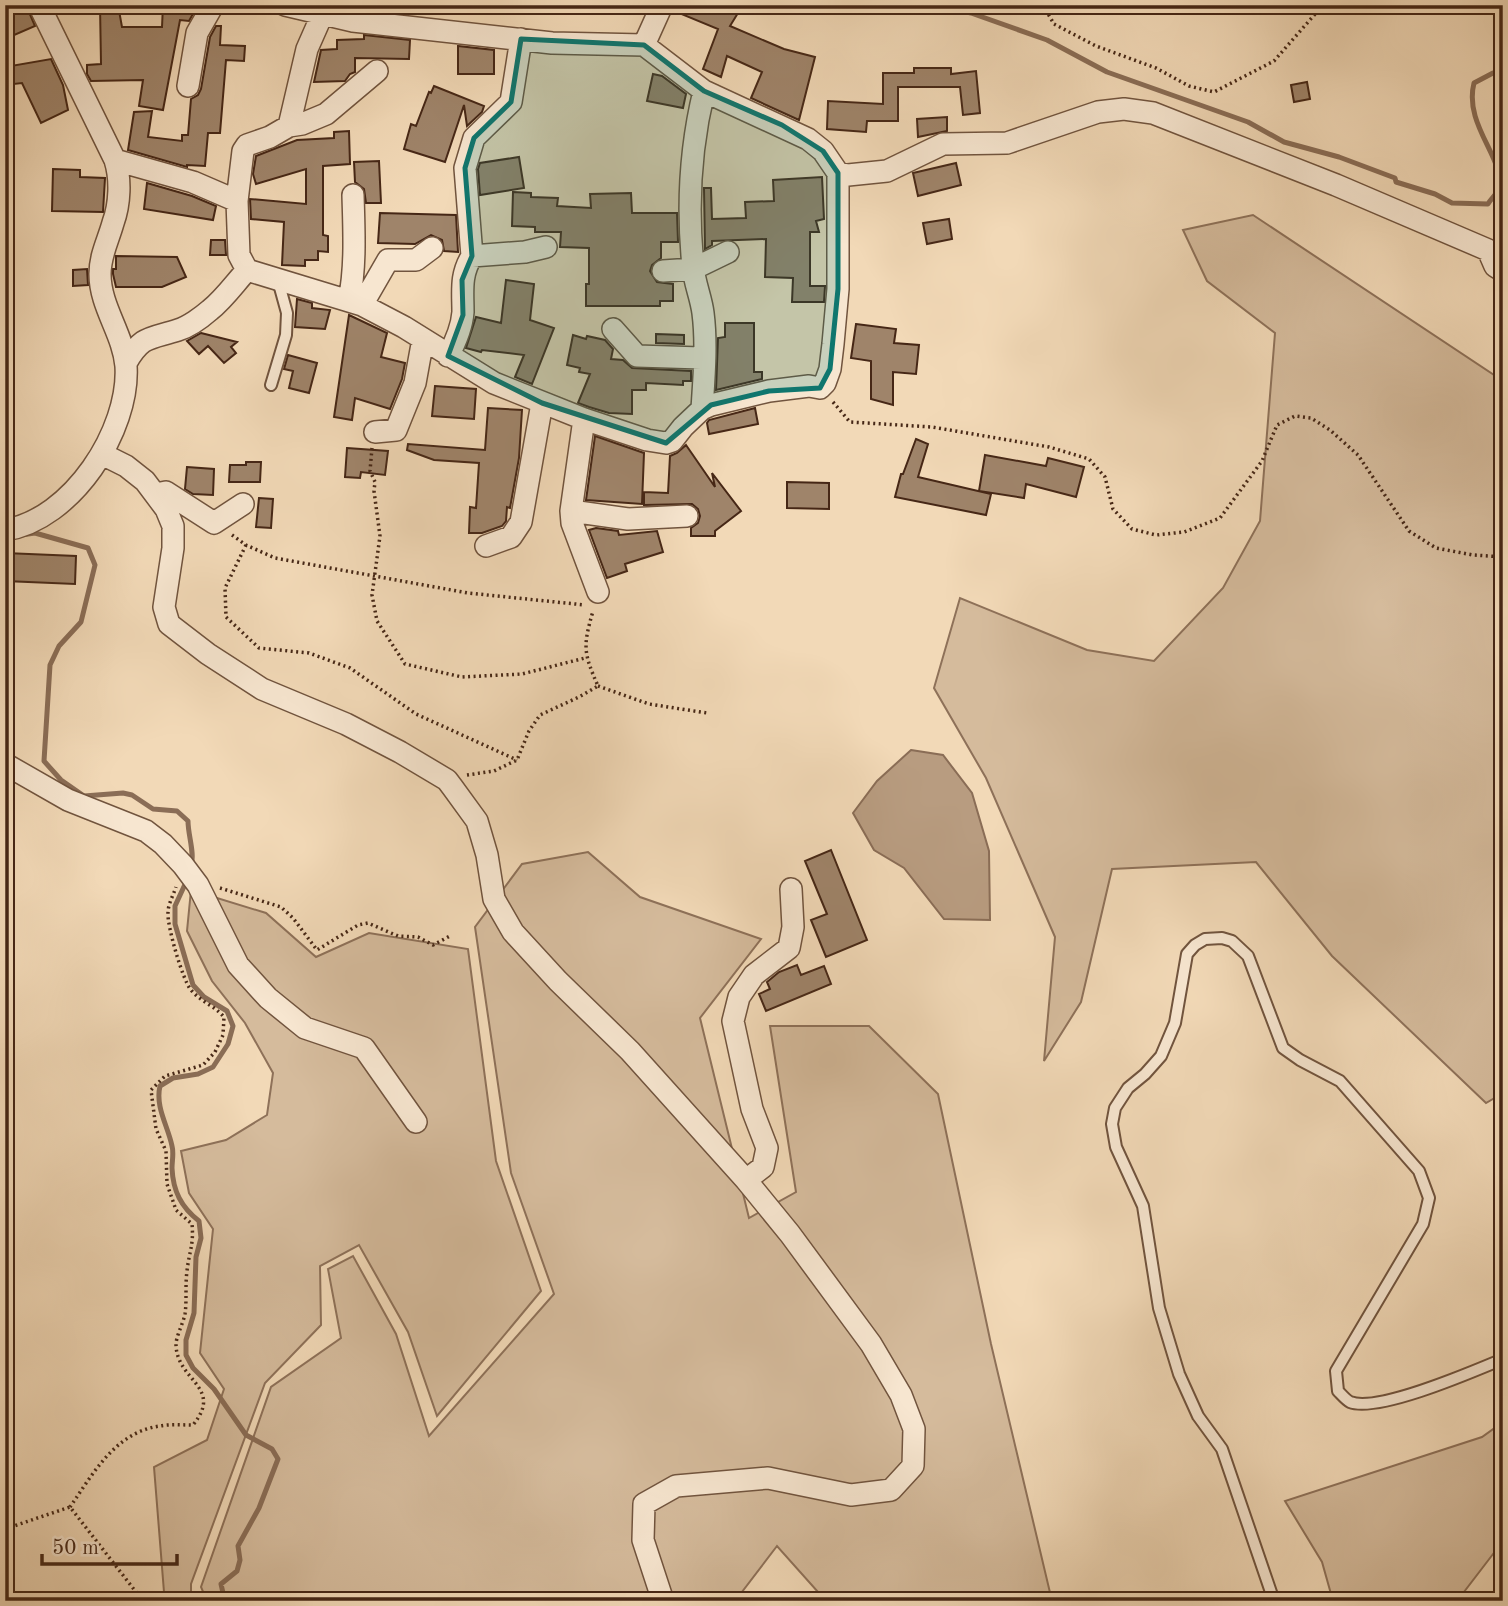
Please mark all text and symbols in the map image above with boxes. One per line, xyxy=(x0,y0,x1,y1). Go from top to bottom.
scale bar xyxy=(42,1522,177,1566)
text: 50 m xyxy=(52,1538,99,1559)

